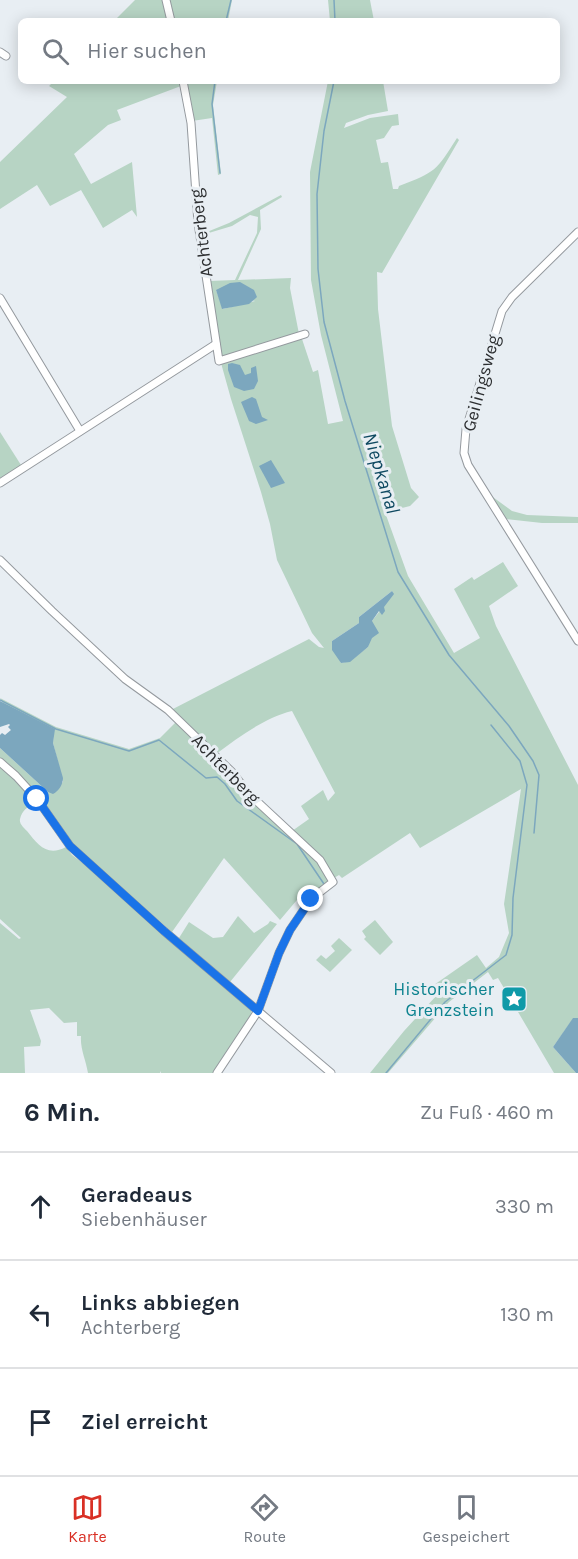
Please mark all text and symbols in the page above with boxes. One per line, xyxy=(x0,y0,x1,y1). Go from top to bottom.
search box xyxy=(18,18,560,84)
icon: search xyxy=(39,35,72,68)
text: Hier suchen xyxy=(87,38,207,64)
street label: Achterberg xyxy=(185,187,217,279)
street label: Geilingsweg xyxy=(457,332,505,434)
water label: Niepkanal xyxy=(358,430,405,517)
street label: Achterberg xyxy=(187,729,265,809)
route start xyxy=(23,785,49,811)
route end xyxy=(297,885,323,911)
place label: Historischer Grenzstein xyxy=(393,978,494,1021)
place icon: Historischer Grenzstein xyxy=(499,984,529,1014)
text: 6 Min. xyxy=(24,1097,99,1128)
text: Zu Fuß · 460 m xyxy=(420,1101,554,1124)
text: Geradeaus xyxy=(81,1182,193,1208)
icon: ahead xyxy=(24,1190,57,1223)
text: 330 m xyxy=(495,1195,554,1218)
text: Siebenhäuser xyxy=(81,1208,207,1231)
text: Links abbiegen xyxy=(81,1290,240,1316)
icon: left xyxy=(24,1298,57,1331)
text: 130 m xyxy=(500,1303,554,1326)
text: Achterberg xyxy=(81,1316,180,1339)
icon: arrive xyxy=(24,1406,57,1439)
text: Ziel erreicht xyxy=(81,1409,208,1435)
tab: Karte xyxy=(68,1491,107,1546)
tab: Route xyxy=(243,1491,286,1546)
tab: Gespeichert xyxy=(423,1491,510,1546)

